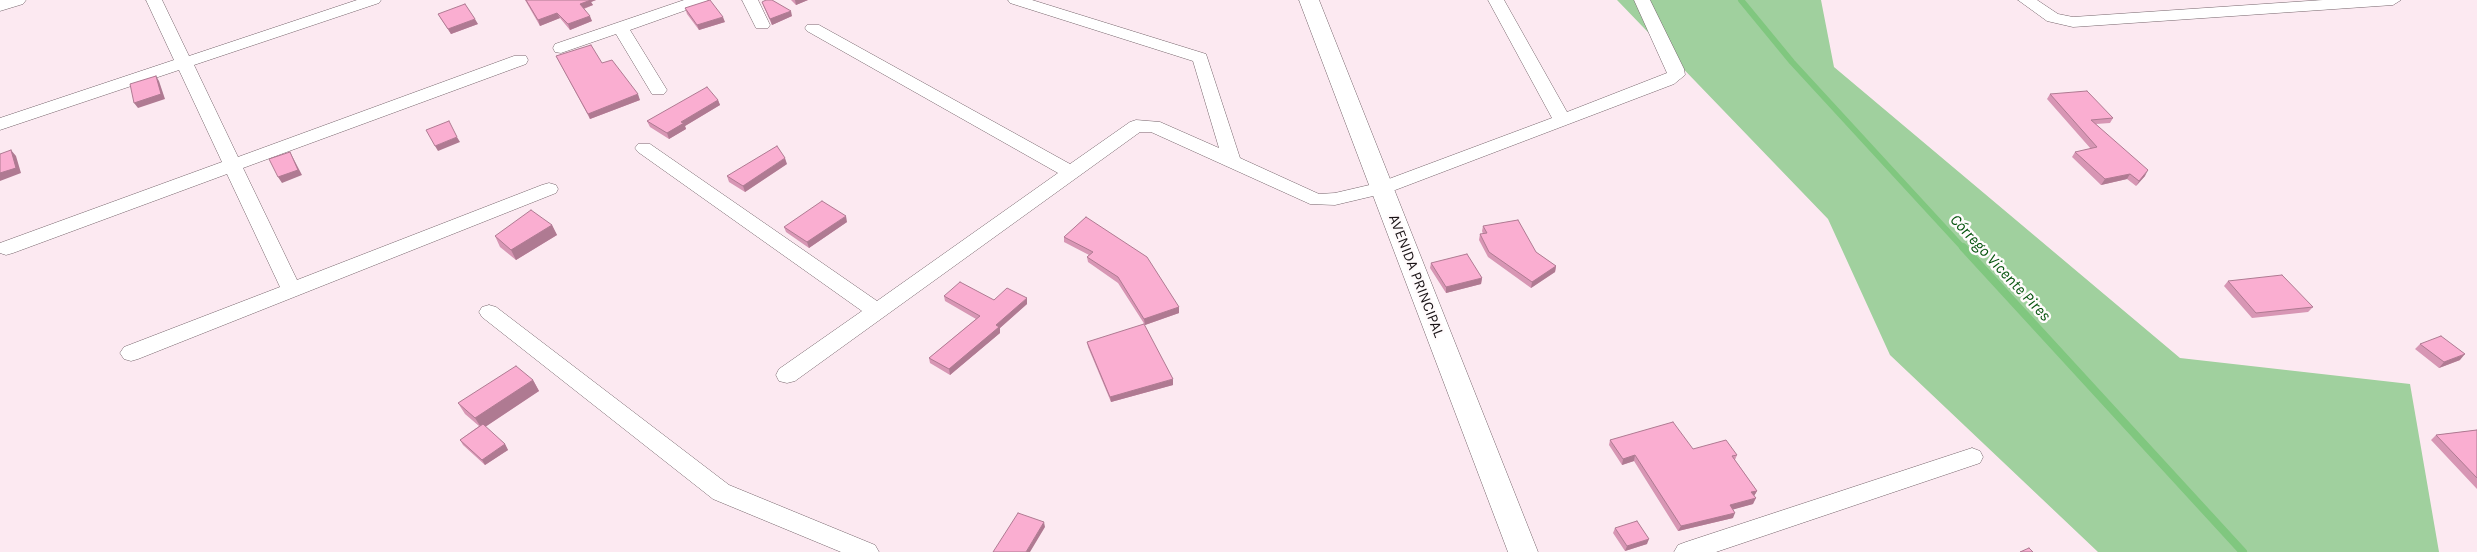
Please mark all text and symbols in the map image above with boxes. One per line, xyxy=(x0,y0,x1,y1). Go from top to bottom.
water label: Córrego Vicente Pires xyxy=(1945,210,2055,326)
street label: AVENIDA PRINCIPAL xyxy=(1384,212,1448,340)

